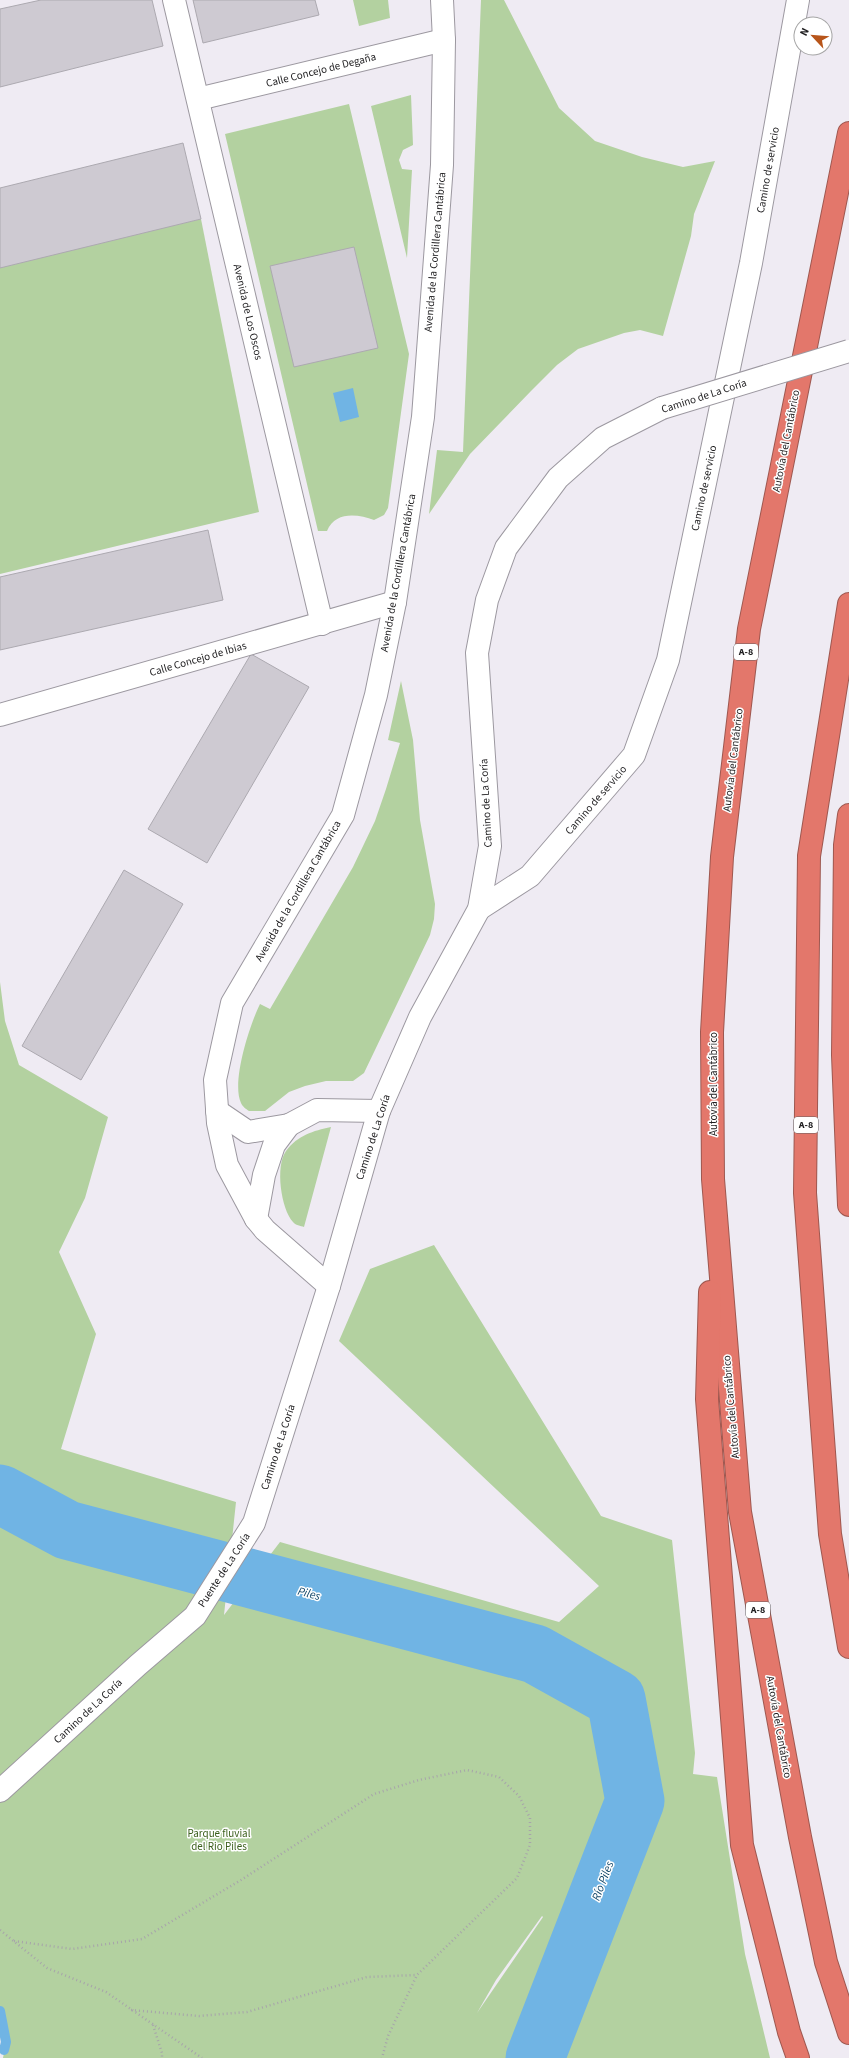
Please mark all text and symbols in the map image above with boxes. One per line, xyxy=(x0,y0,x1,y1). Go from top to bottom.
north arrow xyxy=(793,16,833,56)
text: N xyxy=(796,25,813,38)
street label: Calle Concejo de Degaña xyxy=(264,49,378,91)
street label: Camino de servicio xyxy=(753,126,783,214)
street label: Avenida de la Cordillera Cantábrica xyxy=(421,171,449,333)
street label: Avenida de Los Oscos xyxy=(230,263,266,362)
street label: Camino de La Coría xyxy=(659,375,749,417)
street label: Autovía del Cantábrico xyxy=(769,389,803,493)
street label: Camino de servicio xyxy=(688,444,720,532)
street label: Avenida de la Cordillera Cantábrica xyxy=(377,493,419,653)
street label: Calle Concejo de Ibias xyxy=(148,638,249,680)
road number: A-8 xyxy=(734,644,758,660)
street label: Autovía del Cantábrico xyxy=(719,708,747,812)
street label: Camino de La Coría xyxy=(476,758,496,848)
street label: Camino de servicio xyxy=(562,762,630,838)
street label: Avenida de la Cordillera Cantábrica xyxy=(251,818,345,964)
street label: Autovía del Cantábrico xyxy=(706,1032,721,1136)
street label: Camino de La Coría xyxy=(352,1092,394,1182)
road number: A-8 xyxy=(794,1117,818,1133)
street label: Autovía del Cantábrico xyxy=(719,1355,743,1459)
street label: Camino de La Coría xyxy=(257,1402,299,1492)
street label: Puente de La Coría xyxy=(194,1530,254,1610)
water label: Piles xyxy=(296,1583,322,1605)
road number: A-8 xyxy=(746,1602,770,1618)
street label: Camino de La Coría xyxy=(50,1675,126,1747)
street label: Autovía del Cantábrico xyxy=(763,1675,795,1779)
park label: Parque fluvial del Rio Piles xyxy=(188,1826,251,1854)
water label: Río Piles xyxy=(588,1859,618,1903)

